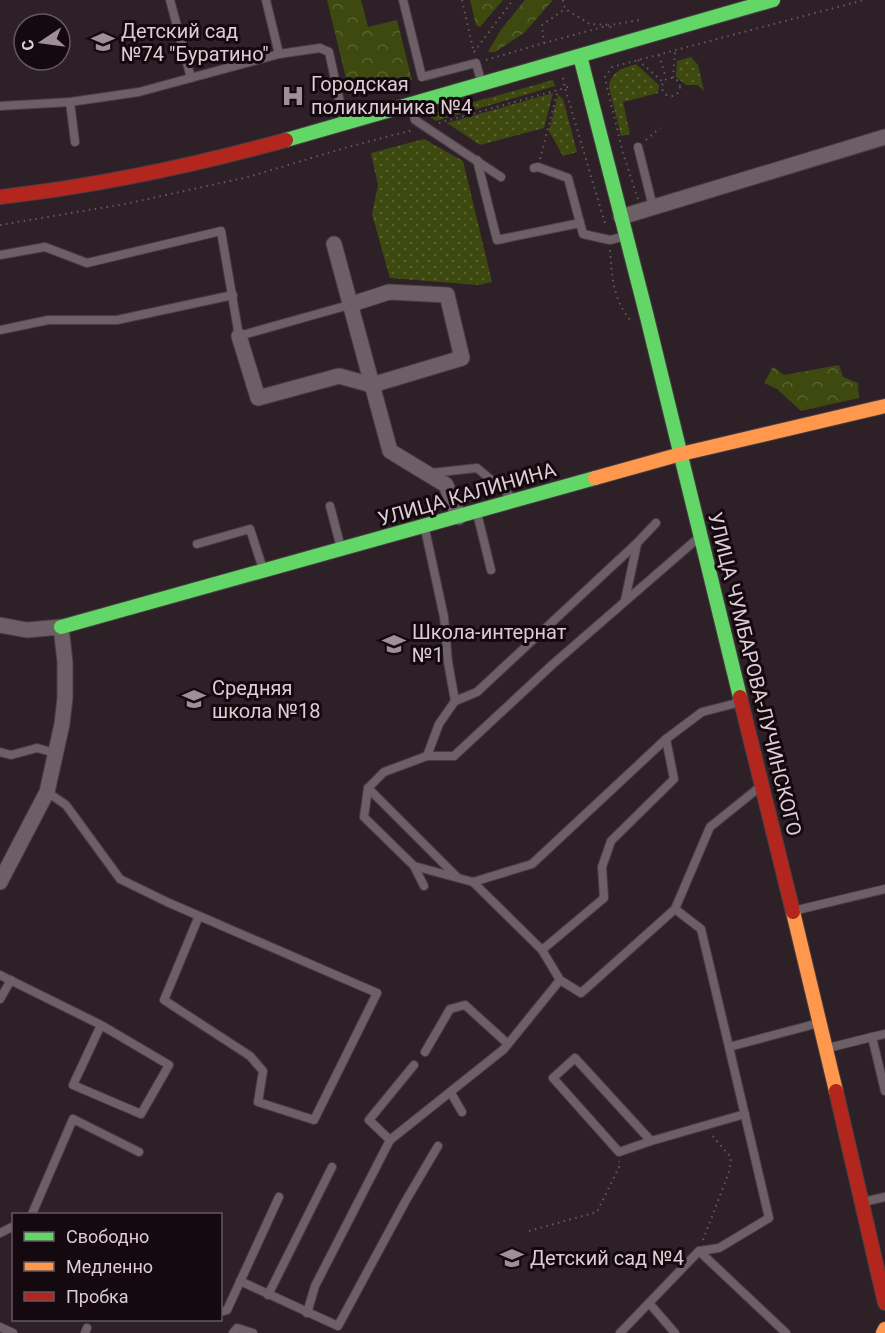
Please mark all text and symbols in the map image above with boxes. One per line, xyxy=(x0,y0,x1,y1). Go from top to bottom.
north arrow xyxy=(12,12,72,72)
place label: Детский сад №74 "Буратино" xyxy=(121,19,269,66)
school or university icon: Детский сад №74 "Буратино" xyxy=(90,29,116,55)
text: С xyxy=(17,38,38,52)
place label: Городская поликлиника №4 xyxy=(311,72,472,119)
hospital icon: Городская поликлиника №4 xyxy=(280,83,306,109)
street label: УЛИЦА КАЛИНИНА xyxy=(375,457,559,531)
street label: УЛИЦА ЧУМБАРОВА-ЛУЧИНСКОГО xyxy=(703,510,807,838)
place label: Школа-интернат №1 xyxy=(412,620,567,667)
school or university icon: Школа-интернат №1 xyxy=(381,631,407,657)
place label: Средняя школа №18 xyxy=(212,676,321,723)
school or university icon: Средняя школа №18 xyxy=(181,686,207,712)
legend xyxy=(12,1213,222,1321)
text: Свободно xyxy=(66,1226,149,1247)
school or university icon: Детский сад №4 xyxy=(499,1245,525,1271)
place label: Детский сад №4 xyxy=(530,1246,684,1270)
text: Медленно xyxy=(66,1256,153,1277)
text: Пробка xyxy=(66,1286,129,1307)

